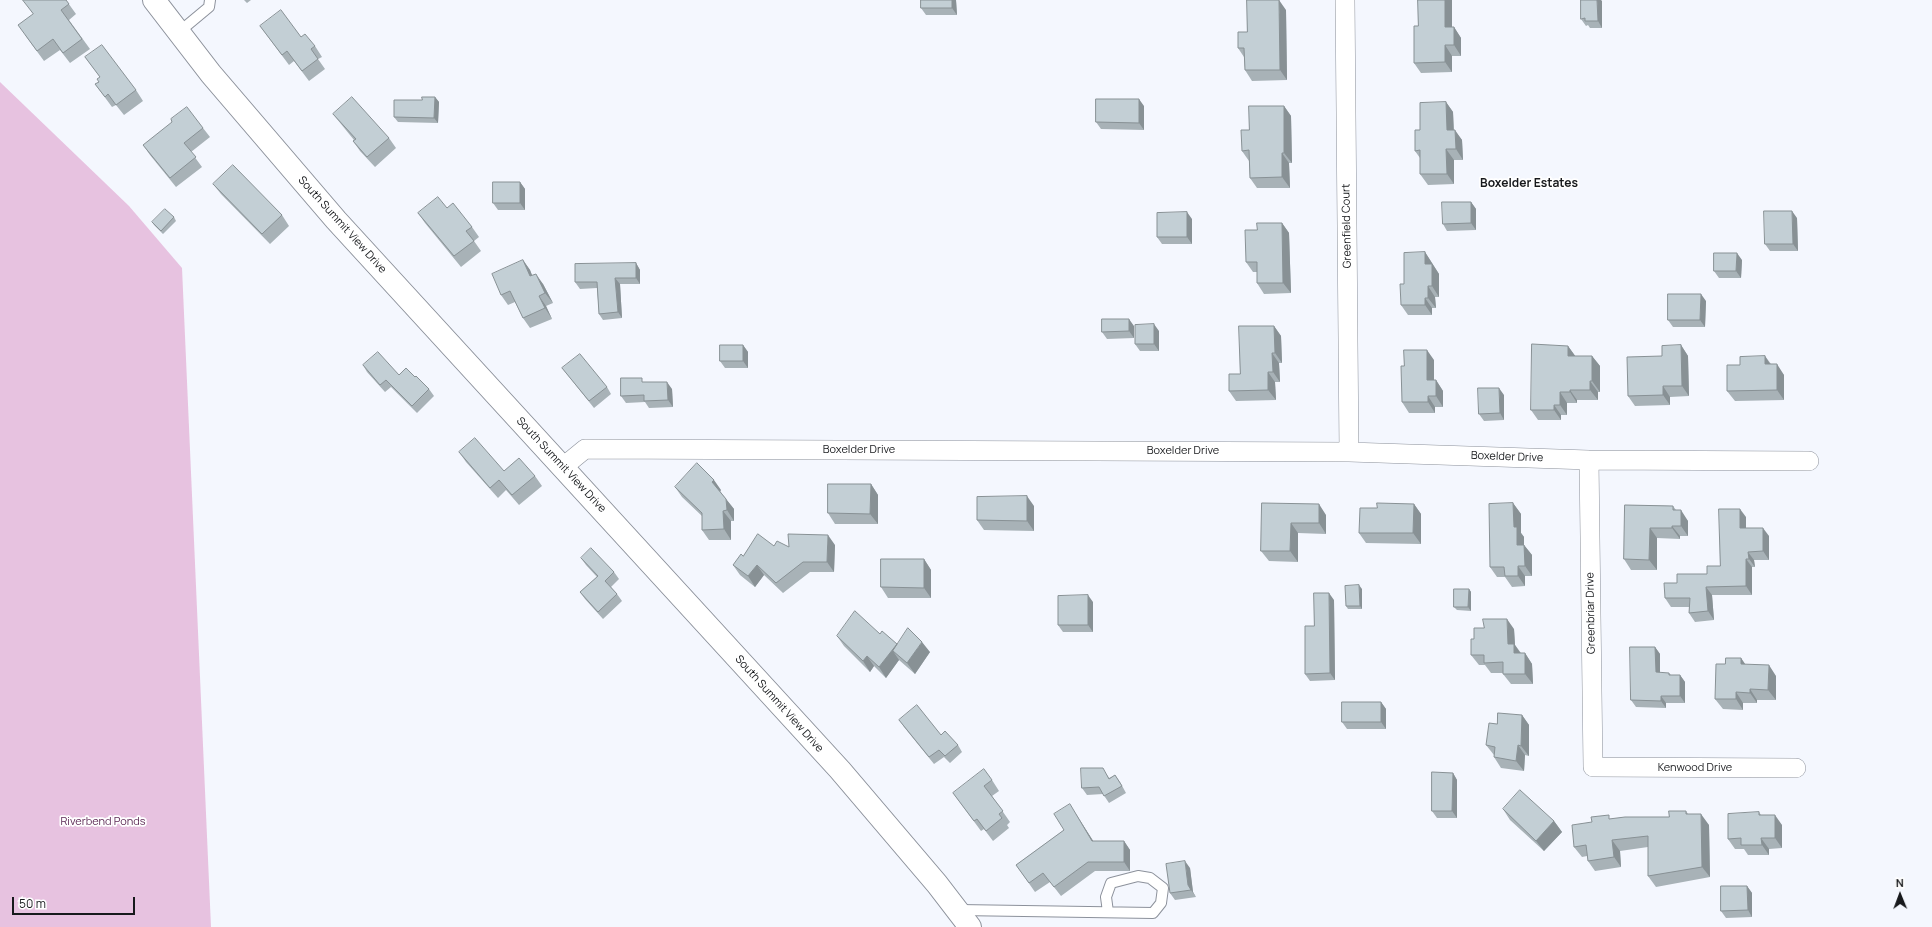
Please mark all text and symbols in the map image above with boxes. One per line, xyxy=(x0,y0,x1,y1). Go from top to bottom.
street label: South Summit View Drive xyxy=(295,174,389,276)
district label: Boxelder Estates xyxy=(1480,177,1578,191)
street label: Greenfield Court xyxy=(1340,184,1354,268)
street label: South Summit View Drive xyxy=(513,415,609,515)
street label: Boxelder Drive xyxy=(823,443,895,457)
street label: Boxelder Drive xyxy=(1147,444,1219,458)
street label: Boxelder Drive xyxy=(1471,449,1543,465)
street label: Greenbriar Drive xyxy=(1584,572,1598,654)
street label: South Summit View Drive xyxy=(732,653,826,755)
street label: Kenwood Drive xyxy=(1658,761,1732,775)
park label: Riverbend Ponds xyxy=(60,815,146,829)
north arrow xyxy=(1880,875,1920,915)
text: N xyxy=(1896,875,1904,890)
scale bar xyxy=(14,889,137,915)
text: 50 m xyxy=(19,895,46,912)

